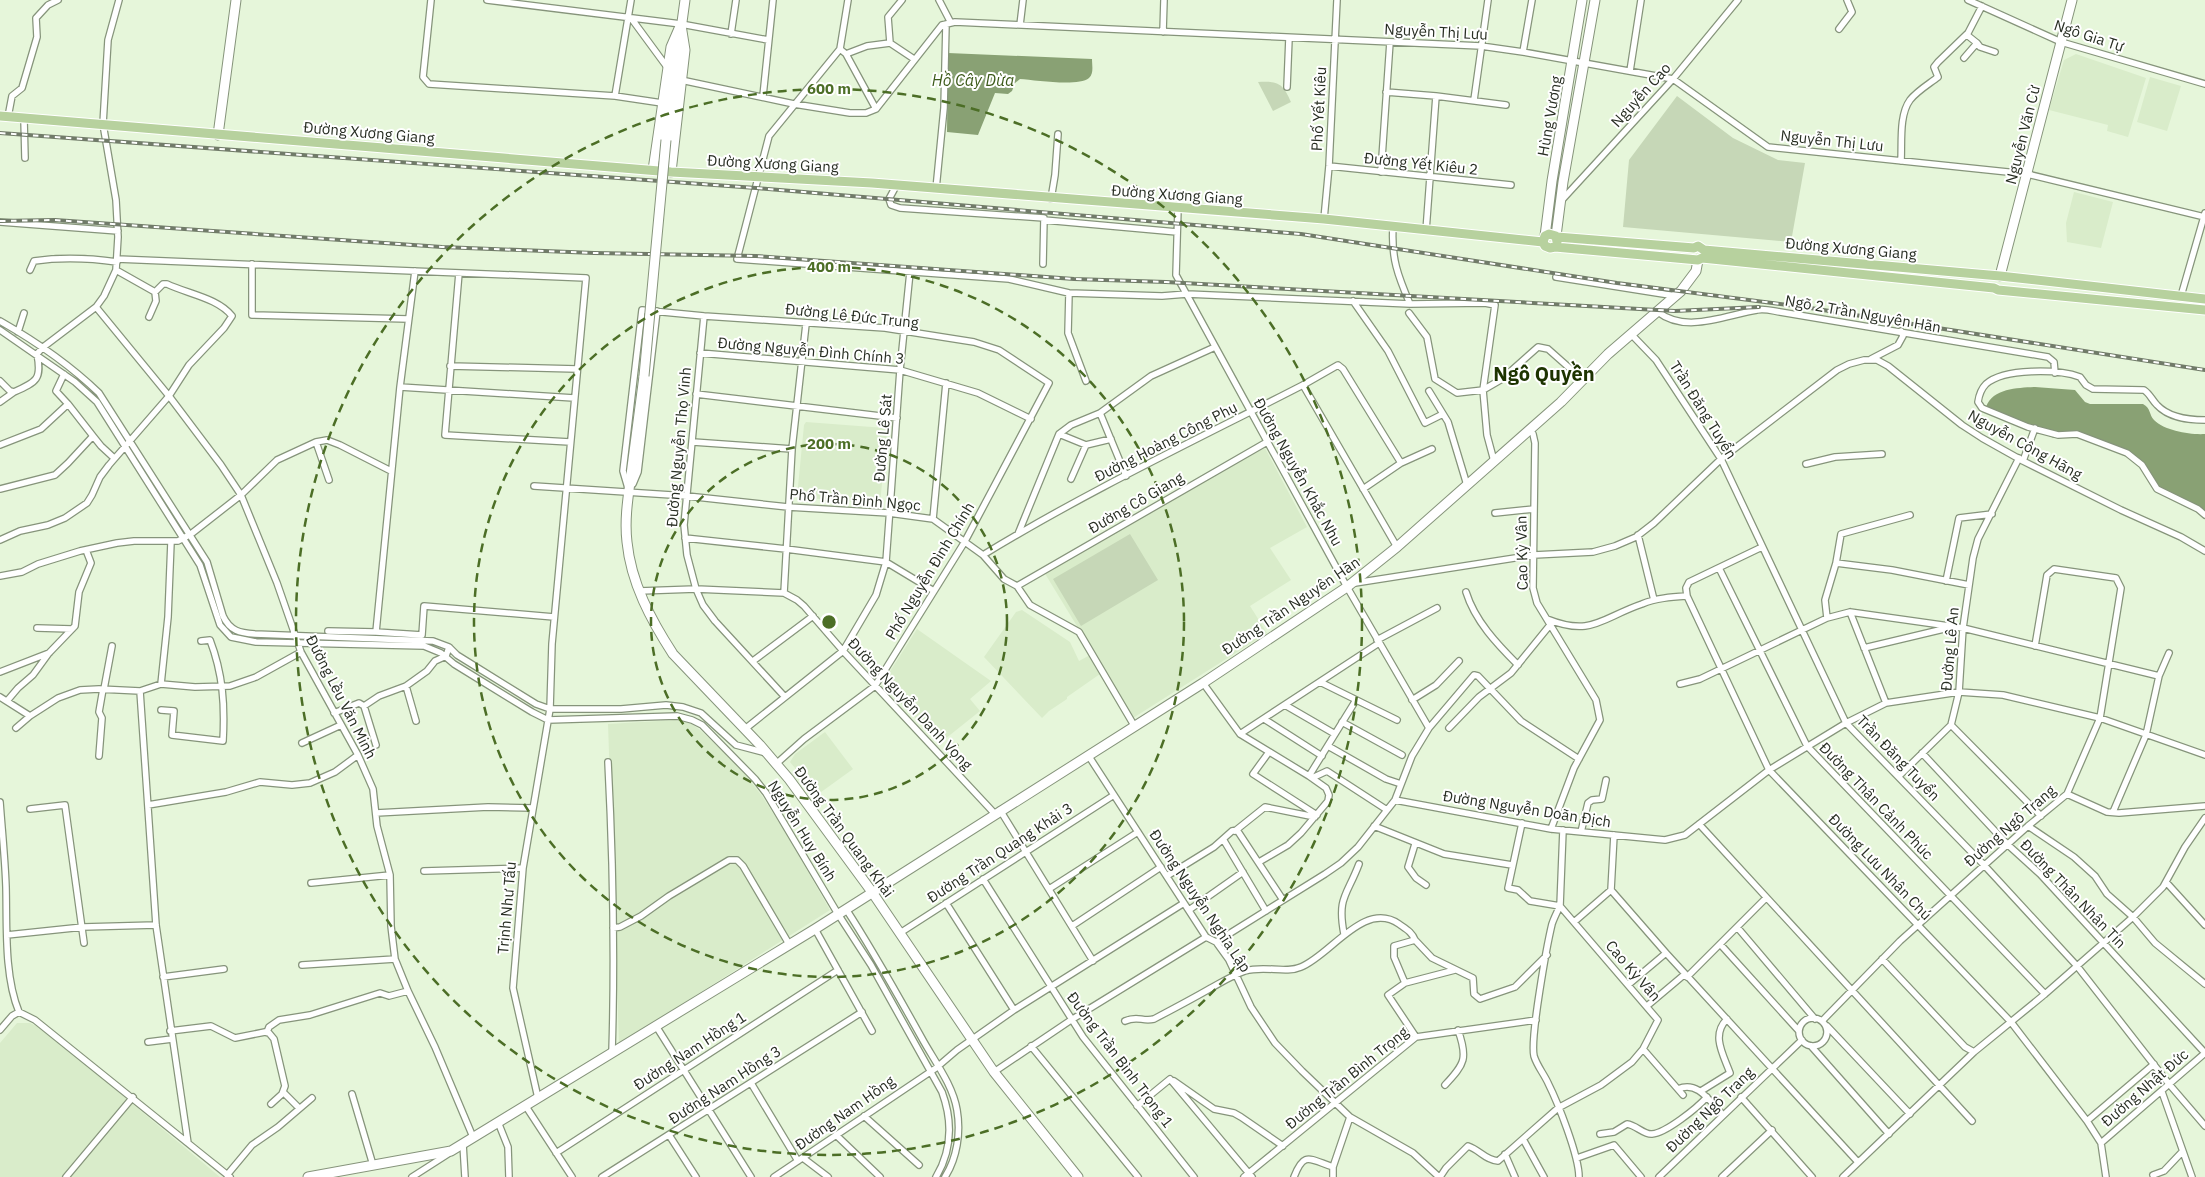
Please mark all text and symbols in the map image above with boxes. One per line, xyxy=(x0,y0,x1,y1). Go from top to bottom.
street label: Ngô Gia Tự xyxy=(2052,15,2127,56)
street label: Nguyễn Thị Lưu xyxy=(1384,19,1488,44)
street label: Nguyễn Cao xyxy=(1607,58,1675,131)
street label: Phố Yết Kiêu xyxy=(1307,66,1330,152)
water label: Hồ Cây Dừa xyxy=(932,70,1014,90)
street label: Hùng Vương xyxy=(1533,74,1566,158)
text: 600 m xyxy=(807,79,851,98)
street label: Nguyễn Văn Cừ xyxy=(2001,83,2044,186)
street label: Đường Xương Giang xyxy=(303,117,435,148)
street label: Nguyễn Thị Lưu xyxy=(1780,126,1885,155)
street label: Đường Yết Kiêu 2 xyxy=(1363,148,1479,179)
street label: Đường Xương Giang xyxy=(707,151,839,176)
street label: Đường Xương Giang xyxy=(1111,180,1243,209)
street label: Đường Xương Giang xyxy=(1785,233,1917,264)
text: 400 m xyxy=(807,257,851,276)
street label: Ngõ 2 Trần Nguyên Hãn xyxy=(1784,290,1943,337)
street label: Đường Lê Đức Trung xyxy=(784,299,920,332)
street label: Đường Nguyễn Đình Chính 3 xyxy=(717,333,905,368)
street label: Trần Đăng Tuyển xyxy=(1666,357,1741,462)
district label: Ngô Quyền xyxy=(1493,360,1595,387)
street label: Đường Nguyễn Thọ Vinh xyxy=(662,366,695,528)
street label: Đường Lê Sát xyxy=(869,393,896,483)
street label: Đường Nguyễn Khắc Nhu xyxy=(1250,394,1347,549)
street label: Đường Hoàng Công Phụ xyxy=(1091,397,1240,486)
street label: Nguyễn Công Hãng xyxy=(1965,405,2086,484)
text: 200 m xyxy=(807,434,851,453)
street label: Đường Cô Giang xyxy=(1085,468,1187,538)
street label: Phố Trần Đình Ngọc xyxy=(789,484,922,515)
street label: Phố Nguyễn Đình Chính xyxy=(881,498,978,643)
street label: Cao Kỳ Vân xyxy=(1511,515,1532,591)
street label: Đường Trần Nguyên Hãn xyxy=(1218,552,1363,659)
street label: Đường Lê An xyxy=(1936,606,1963,692)
centre of rings xyxy=(820,613,838,631)
street label: Đường Lều Văn Minh xyxy=(302,632,381,762)
street label: Đường Nguyễn Danh Vọng xyxy=(844,634,977,774)
street label: Trần Đăng Tuyển xyxy=(1853,711,1944,805)
street label: Đường Thân Cảnh Phúc xyxy=(1815,738,1938,864)
street label: Đường Trần Quang Khải xyxy=(790,762,898,901)
street label: Nguyễn Huy Bính xyxy=(764,777,841,885)
street label: Đường Ngô Trang xyxy=(1960,781,2059,871)
street label: Đường Nguyễn Doãn Địch xyxy=(1442,786,1613,831)
street label: Đường Trần Quang Khải 3 xyxy=(923,798,1076,907)
street label: Đường Lưu Nhân Chú xyxy=(1825,810,1936,924)
street label: Đường Nguyễn Nghĩa Lập xyxy=(1145,826,1255,976)
street label: Đường Thân Nhân Tín xyxy=(2016,835,2130,952)
street label: Trịnh Như Tấu xyxy=(493,861,520,955)
street label: Cao Kỳ Vân xyxy=(1602,936,1665,1005)
street label: Đường Trần Bình Trọng 1 xyxy=(1063,988,1178,1131)
street label: Đường Nam Hồng 1 xyxy=(630,1007,750,1094)
street label: Đường Trần Bình Trọng xyxy=(1281,1022,1412,1133)
street label: Đường Nam Hồng 3 xyxy=(665,1041,785,1128)
street label: Đường Nhật Đức xyxy=(2097,1044,2192,1131)
street label: Đường Ngô Trang xyxy=(1662,1063,1758,1156)
street label: Đường Nam Hồng xyxy=(791,1071,898,1154)

